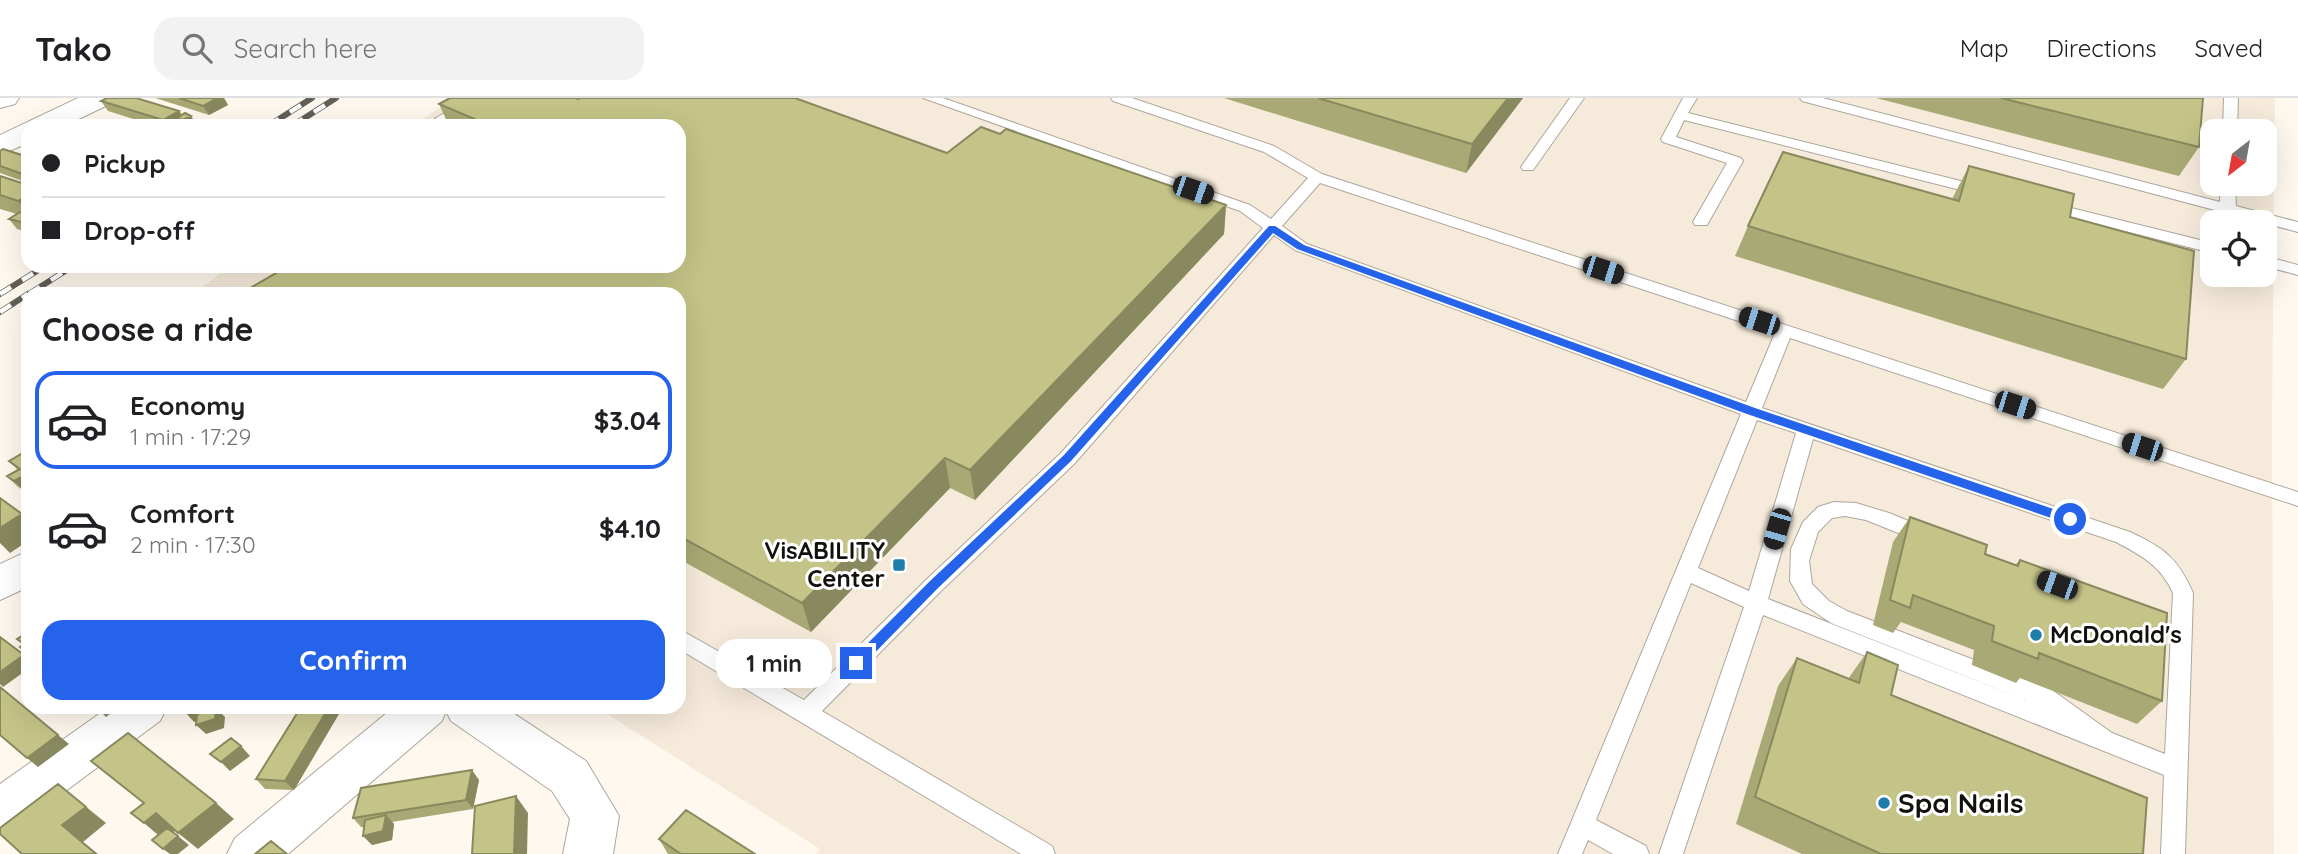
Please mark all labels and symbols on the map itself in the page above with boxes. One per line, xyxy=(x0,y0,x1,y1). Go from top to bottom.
north arrow xyxy=(2200,119,2277,196)
car xyxy=(1170,173,1217,207)
car xyxy=(1580,254,1627,286)
car xyxy=(1736,305,1783,337)
car xyxy=(1992,389,2039,421)
car xyxy=(2119,431,2166,463)
route start xyxy=(2054,503,2086,535)
car xyxy=(1762,506,1793,552)
place label: VisABILITY Center xyxy=(764,535,885,593)
marker: VisABILITY Center xyxy=(891,557,907,573)
car xyxy=(2034,568,2081,602)
place label: McDonald's xyxy=(2050,619,2182,649)
marker: McDonald's xyxy=(2028,627,2044,643)
callout: 1 min xyxy=(716,638,832,688)
route end xyxy=(840,647,872,679)
place label: Spa Nails xyxy=(1898,785,2024,820)
marker: Spa Nails xyxy=(1876,795,1892,811)

